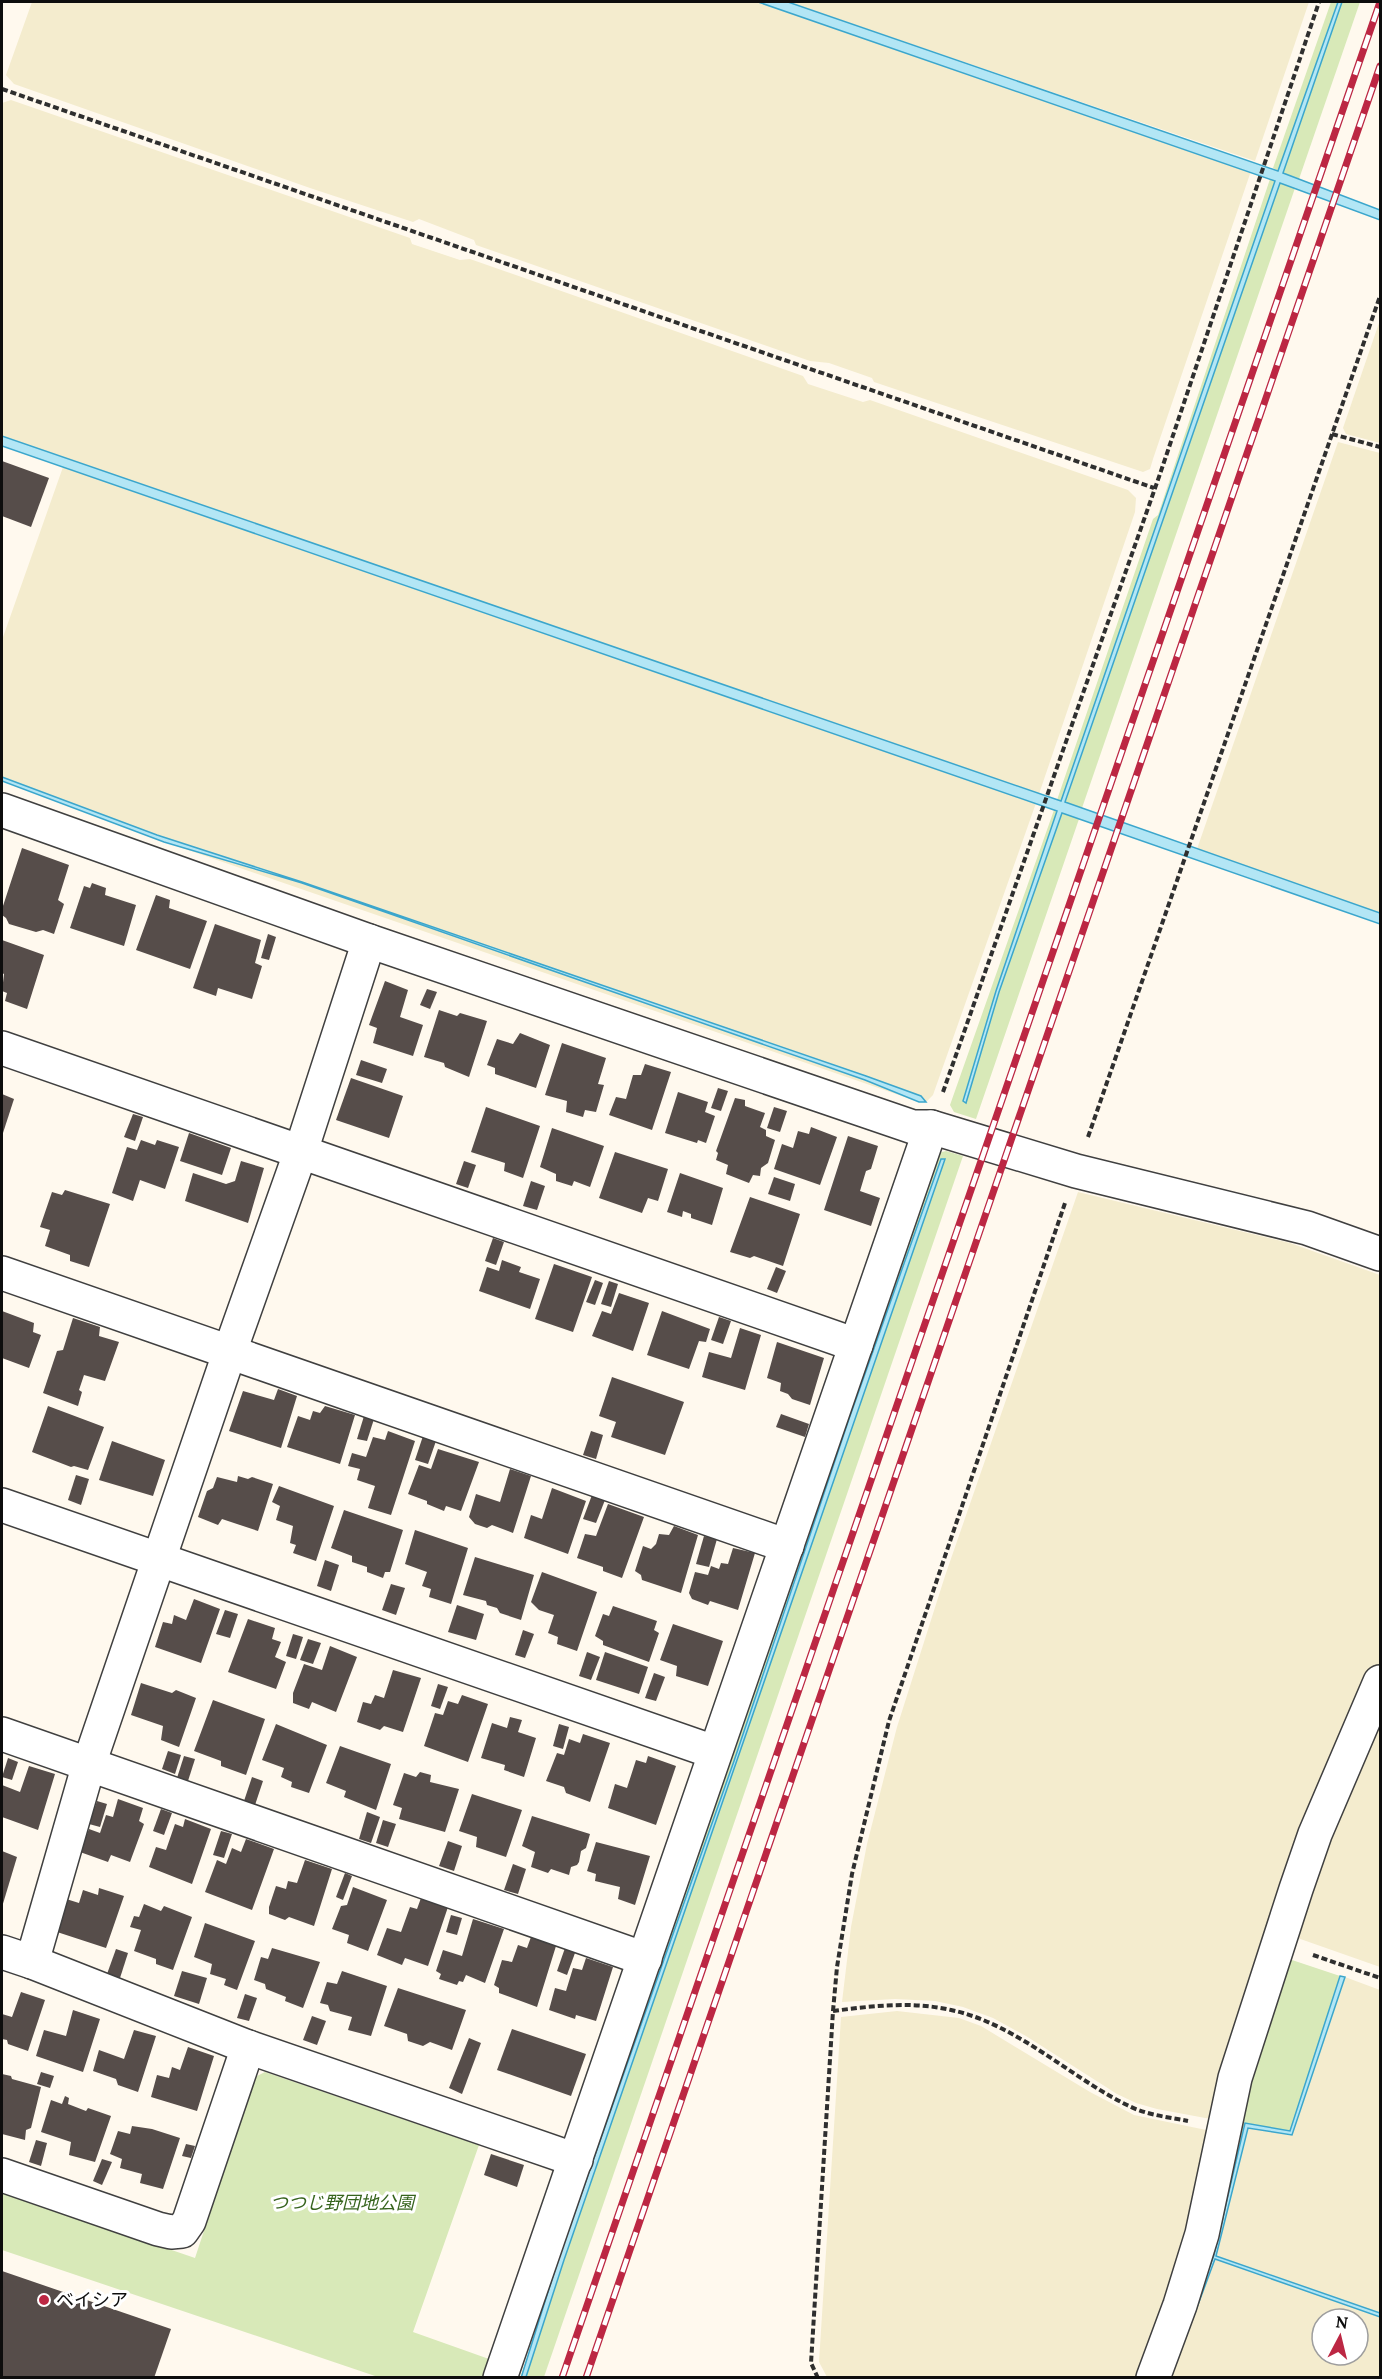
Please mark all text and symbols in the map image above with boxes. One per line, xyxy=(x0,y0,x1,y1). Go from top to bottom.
park label: つつじ野団地公園 xyxy=(270,2191,417,2214)
place label: ベイシア xyxy=(56,2288,128,2311)
marker: ベイシア xyxy=(37,2293,51,2307)
north arrow xyxy=(1310,2307,1370,2367)
text: N xyxy=(1334,2311,1349,2333)

